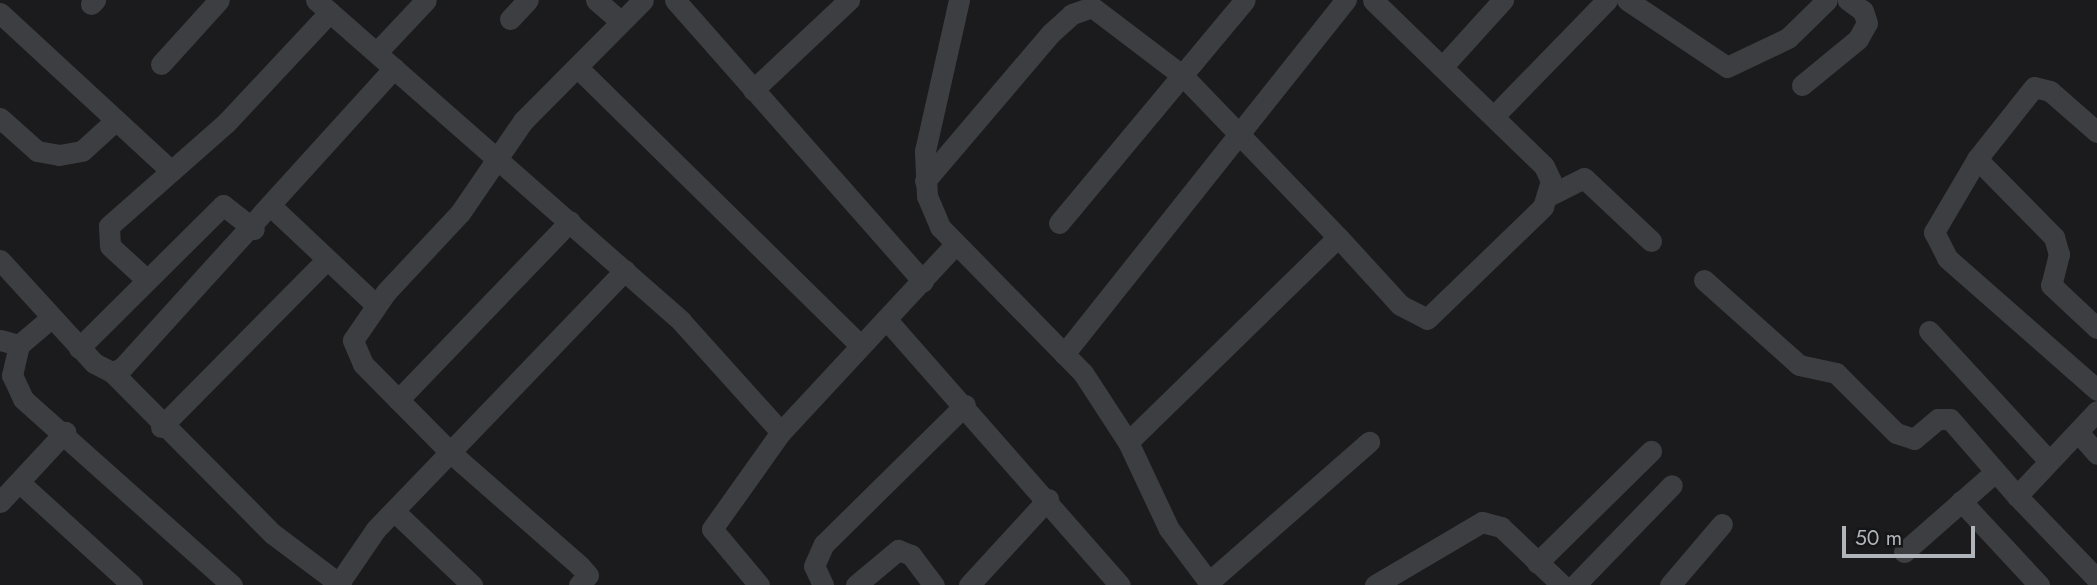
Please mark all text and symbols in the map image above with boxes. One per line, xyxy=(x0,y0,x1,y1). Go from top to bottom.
scale bar xyxy=(1845,512,1978,556)
text: 50 m xyxy=(1855,523,1902,553)

